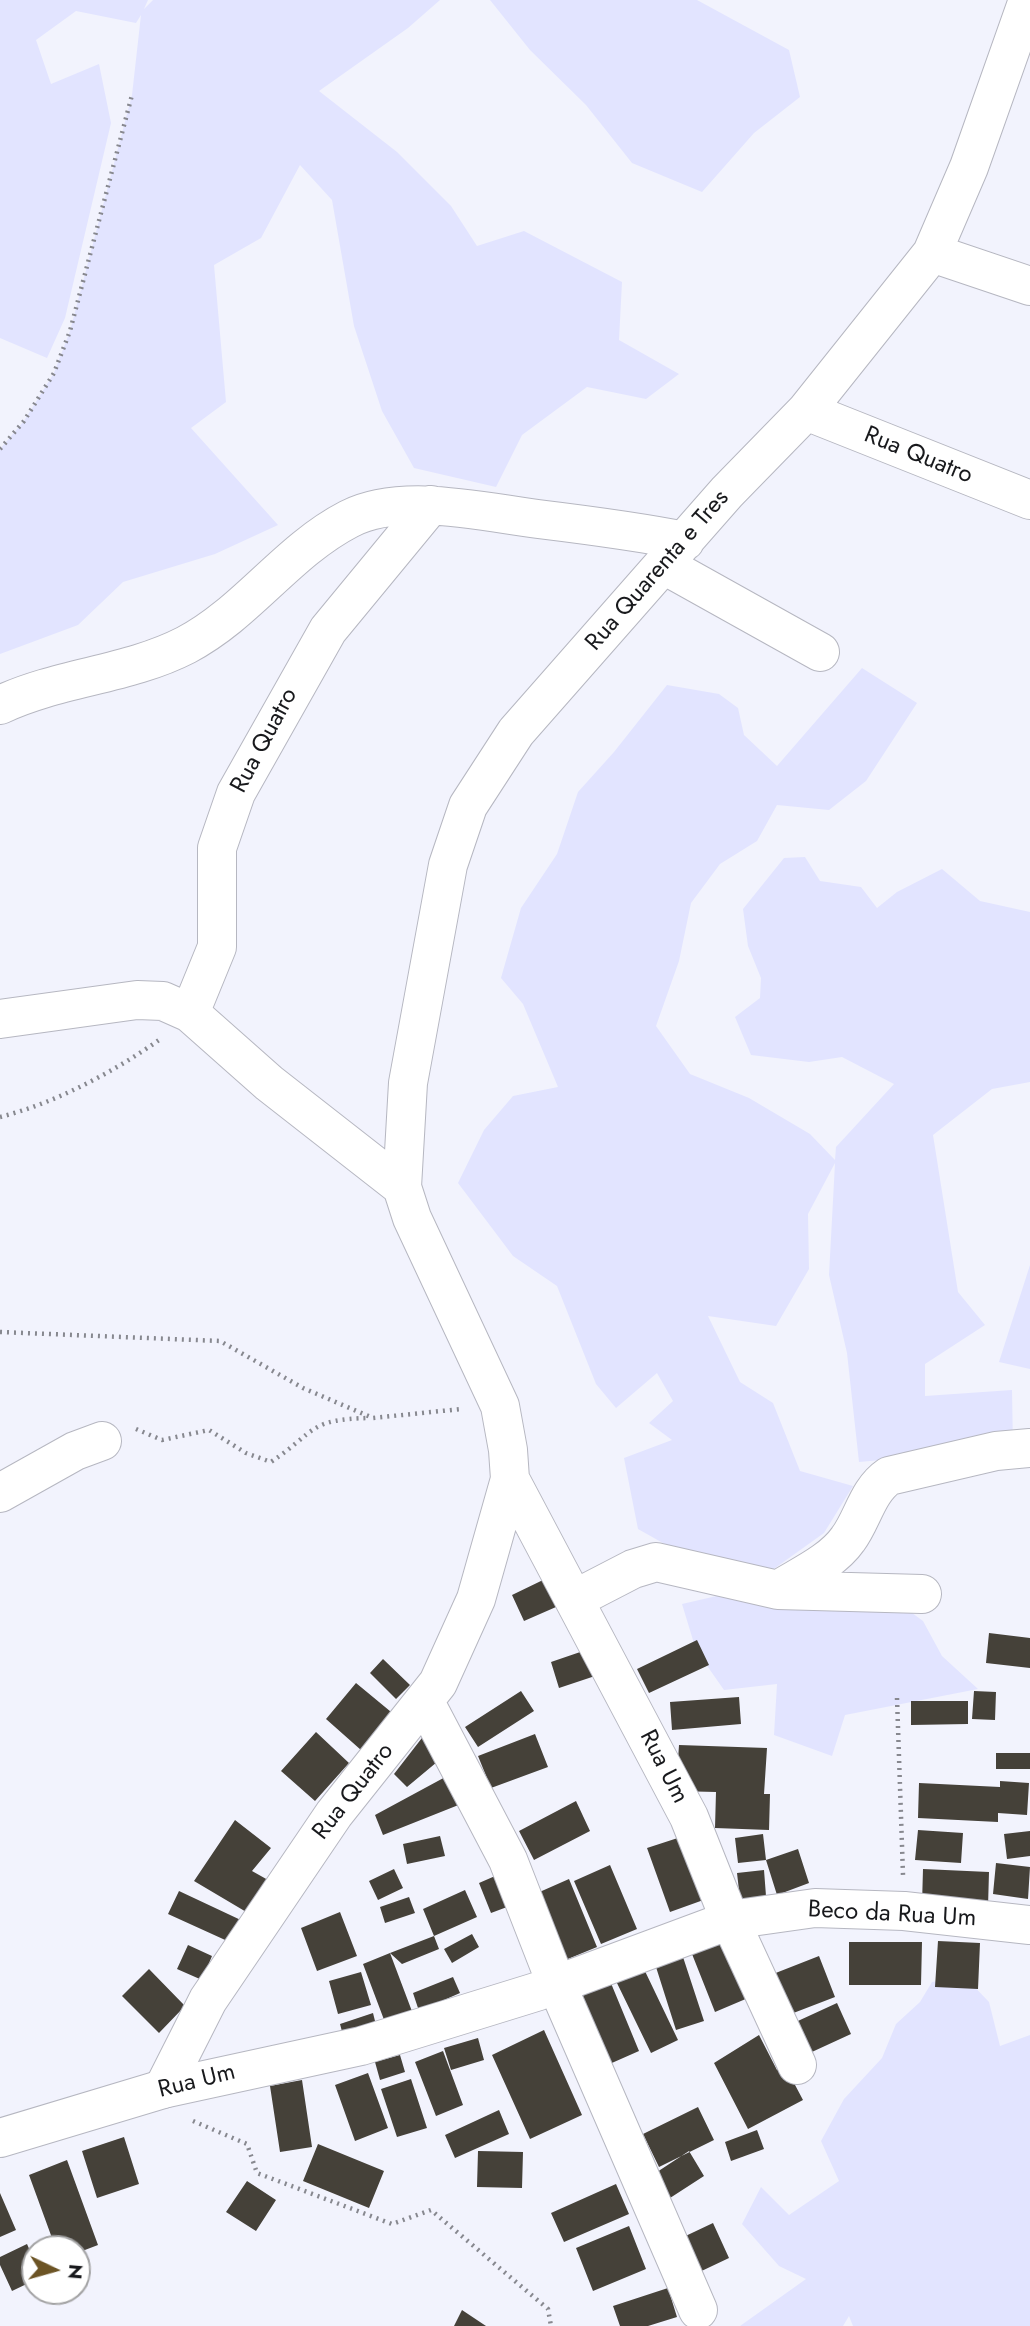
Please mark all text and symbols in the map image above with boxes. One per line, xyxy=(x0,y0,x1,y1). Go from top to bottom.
street label: Rua Quatro xyxy=(859,421,977,491)
street label: Rua Quarenta e Tres xyxy=(580,485,736,657)
street label: Rua Quatro xyxy=(225,684,305,798)
street label: Rua Um xyxy=(632,1725,694,1809)
street label: Rua Quatro xyxy=(307,1738,401,1846)
street label: Beco da Rua Um xyxy=(807,1896,977,1934)
street label: Rua Um xyxy=(155,2059,239,2105)
north arrow xyxy=(21,2235,91,2305)
text: N xyxy=(61,2263,90,2280)

